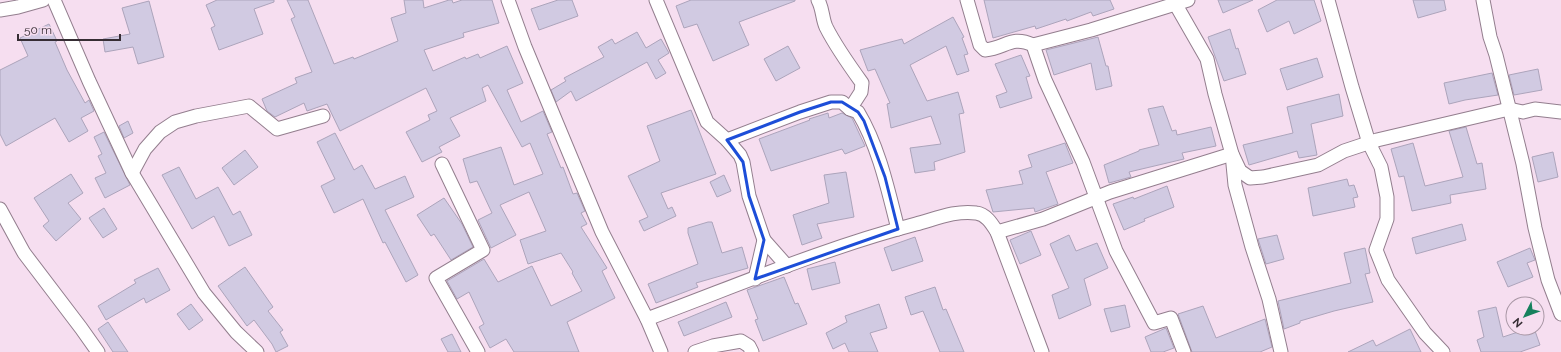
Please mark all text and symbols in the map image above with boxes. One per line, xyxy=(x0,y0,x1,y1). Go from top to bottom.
scale bar xyxy=(18,16,120,42)
text: 50 m xyxy=(24,23,52,37)
north arrow xyxy=(1505,296,1545,336)
text: N xyxy=(1510,315,1526,330)

